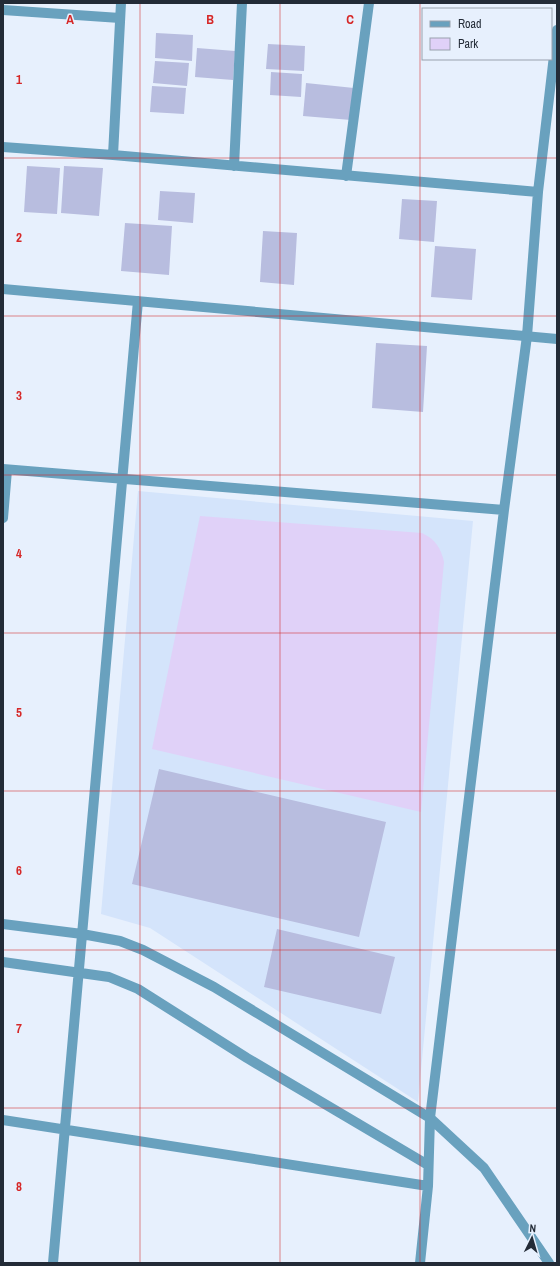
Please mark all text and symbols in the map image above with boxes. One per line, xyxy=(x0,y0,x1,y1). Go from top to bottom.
legend xyxy=(422,8,552,60)
text: A xyxy=(66,11,74,28)
text: B xyxy=(206,11,214,28)
text: C xyxy=(346,11,354,28)
text: Road xyxy=(458,16,482,32)
text: Park xyxy=(458,36,478,52)
text: 1 xyxy=(16,71,22,88)
text: 2 xyxy=(16,229,22,246)
text: 3 xyxy=(16,387,22,404)
text: 4 xyxy=(16,545,22,562)
text: 5 xyxy=(16,704,22,721)
text: 6 xyxy=(16,862,22,879)
text: 7 xyxy=(16,1020,22,1037)
text: 8 xyxy=(16,1178,22,1195)
north arrow xyxy=(512,1218,552,1258)
text: N xyxy=(529,1221,537,1235)

